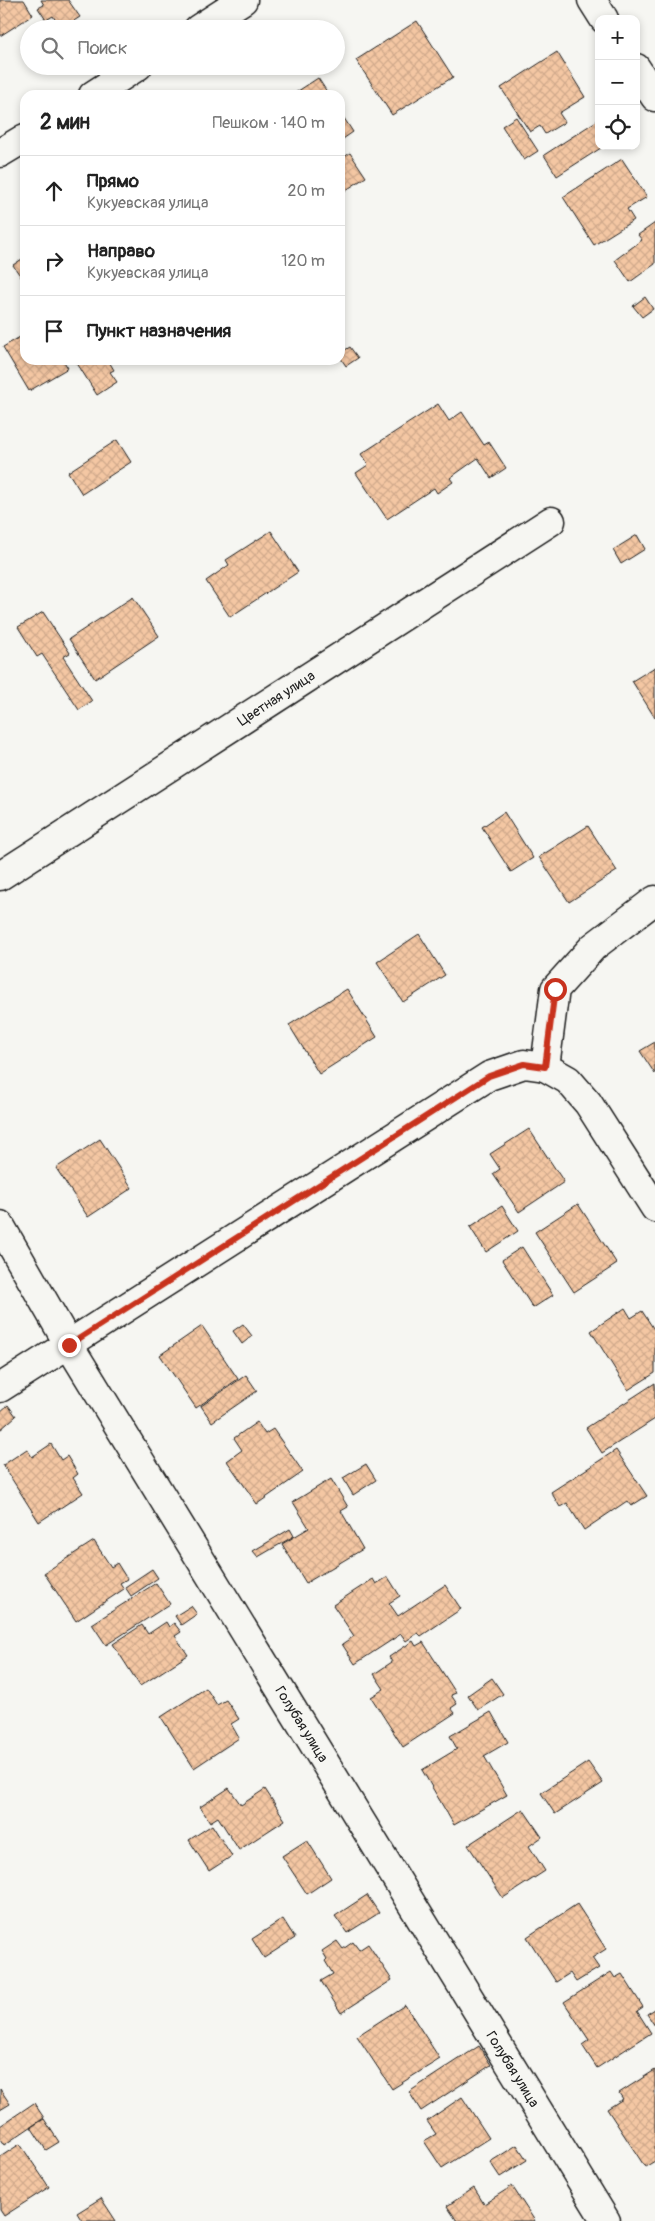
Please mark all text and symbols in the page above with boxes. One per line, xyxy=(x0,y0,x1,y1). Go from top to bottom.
map controls xyxy=(595,15,640,150)
button: + xyxy=(595,15,640,60)
search box xyxy=(20,20,345,75)
icon: search xyxy=(38,34,66,62)
text: Поиск xyxy=(78,36,128,60)
button: − xyxy=(595,60,640,105)
button: locate xyxy=(595,105,640,150)
text: 2 мин xyxy=(40,109,90,136)
text: Пешком · 140 m xyxy=(213,113,325,133)
text: Прямо xyxy=(87,169,139,193)
icon: ahead xyxy=(40,177,68,205)
text: 20 m xyxy=(287,181,325,201)
text: Кукуевская улица xyxy=(87,193,209,213)
text: Направо xyxy=(87,239,155,263)
icon: right xyxy=(40,247,68,275)
text: 120 m xyxy=(281,251,325,271)
text: Кукуевская улица xyxy=(87,263,209,283)
icon: arrive xyxy=(40,317,68,345)
text: Пункт назначения xyxy=(87,319,231,343)
street label: Цветная улица xyxy=(234,667,318,730)
route start xyxy=(544,978,567,1001)
route end xyxy=(58,1334,81,1357)
street label: Голубая улица xyxy=(271,1683,332,1765)
street label: Голубая улица xyxy=(482,2028,543,2110)

